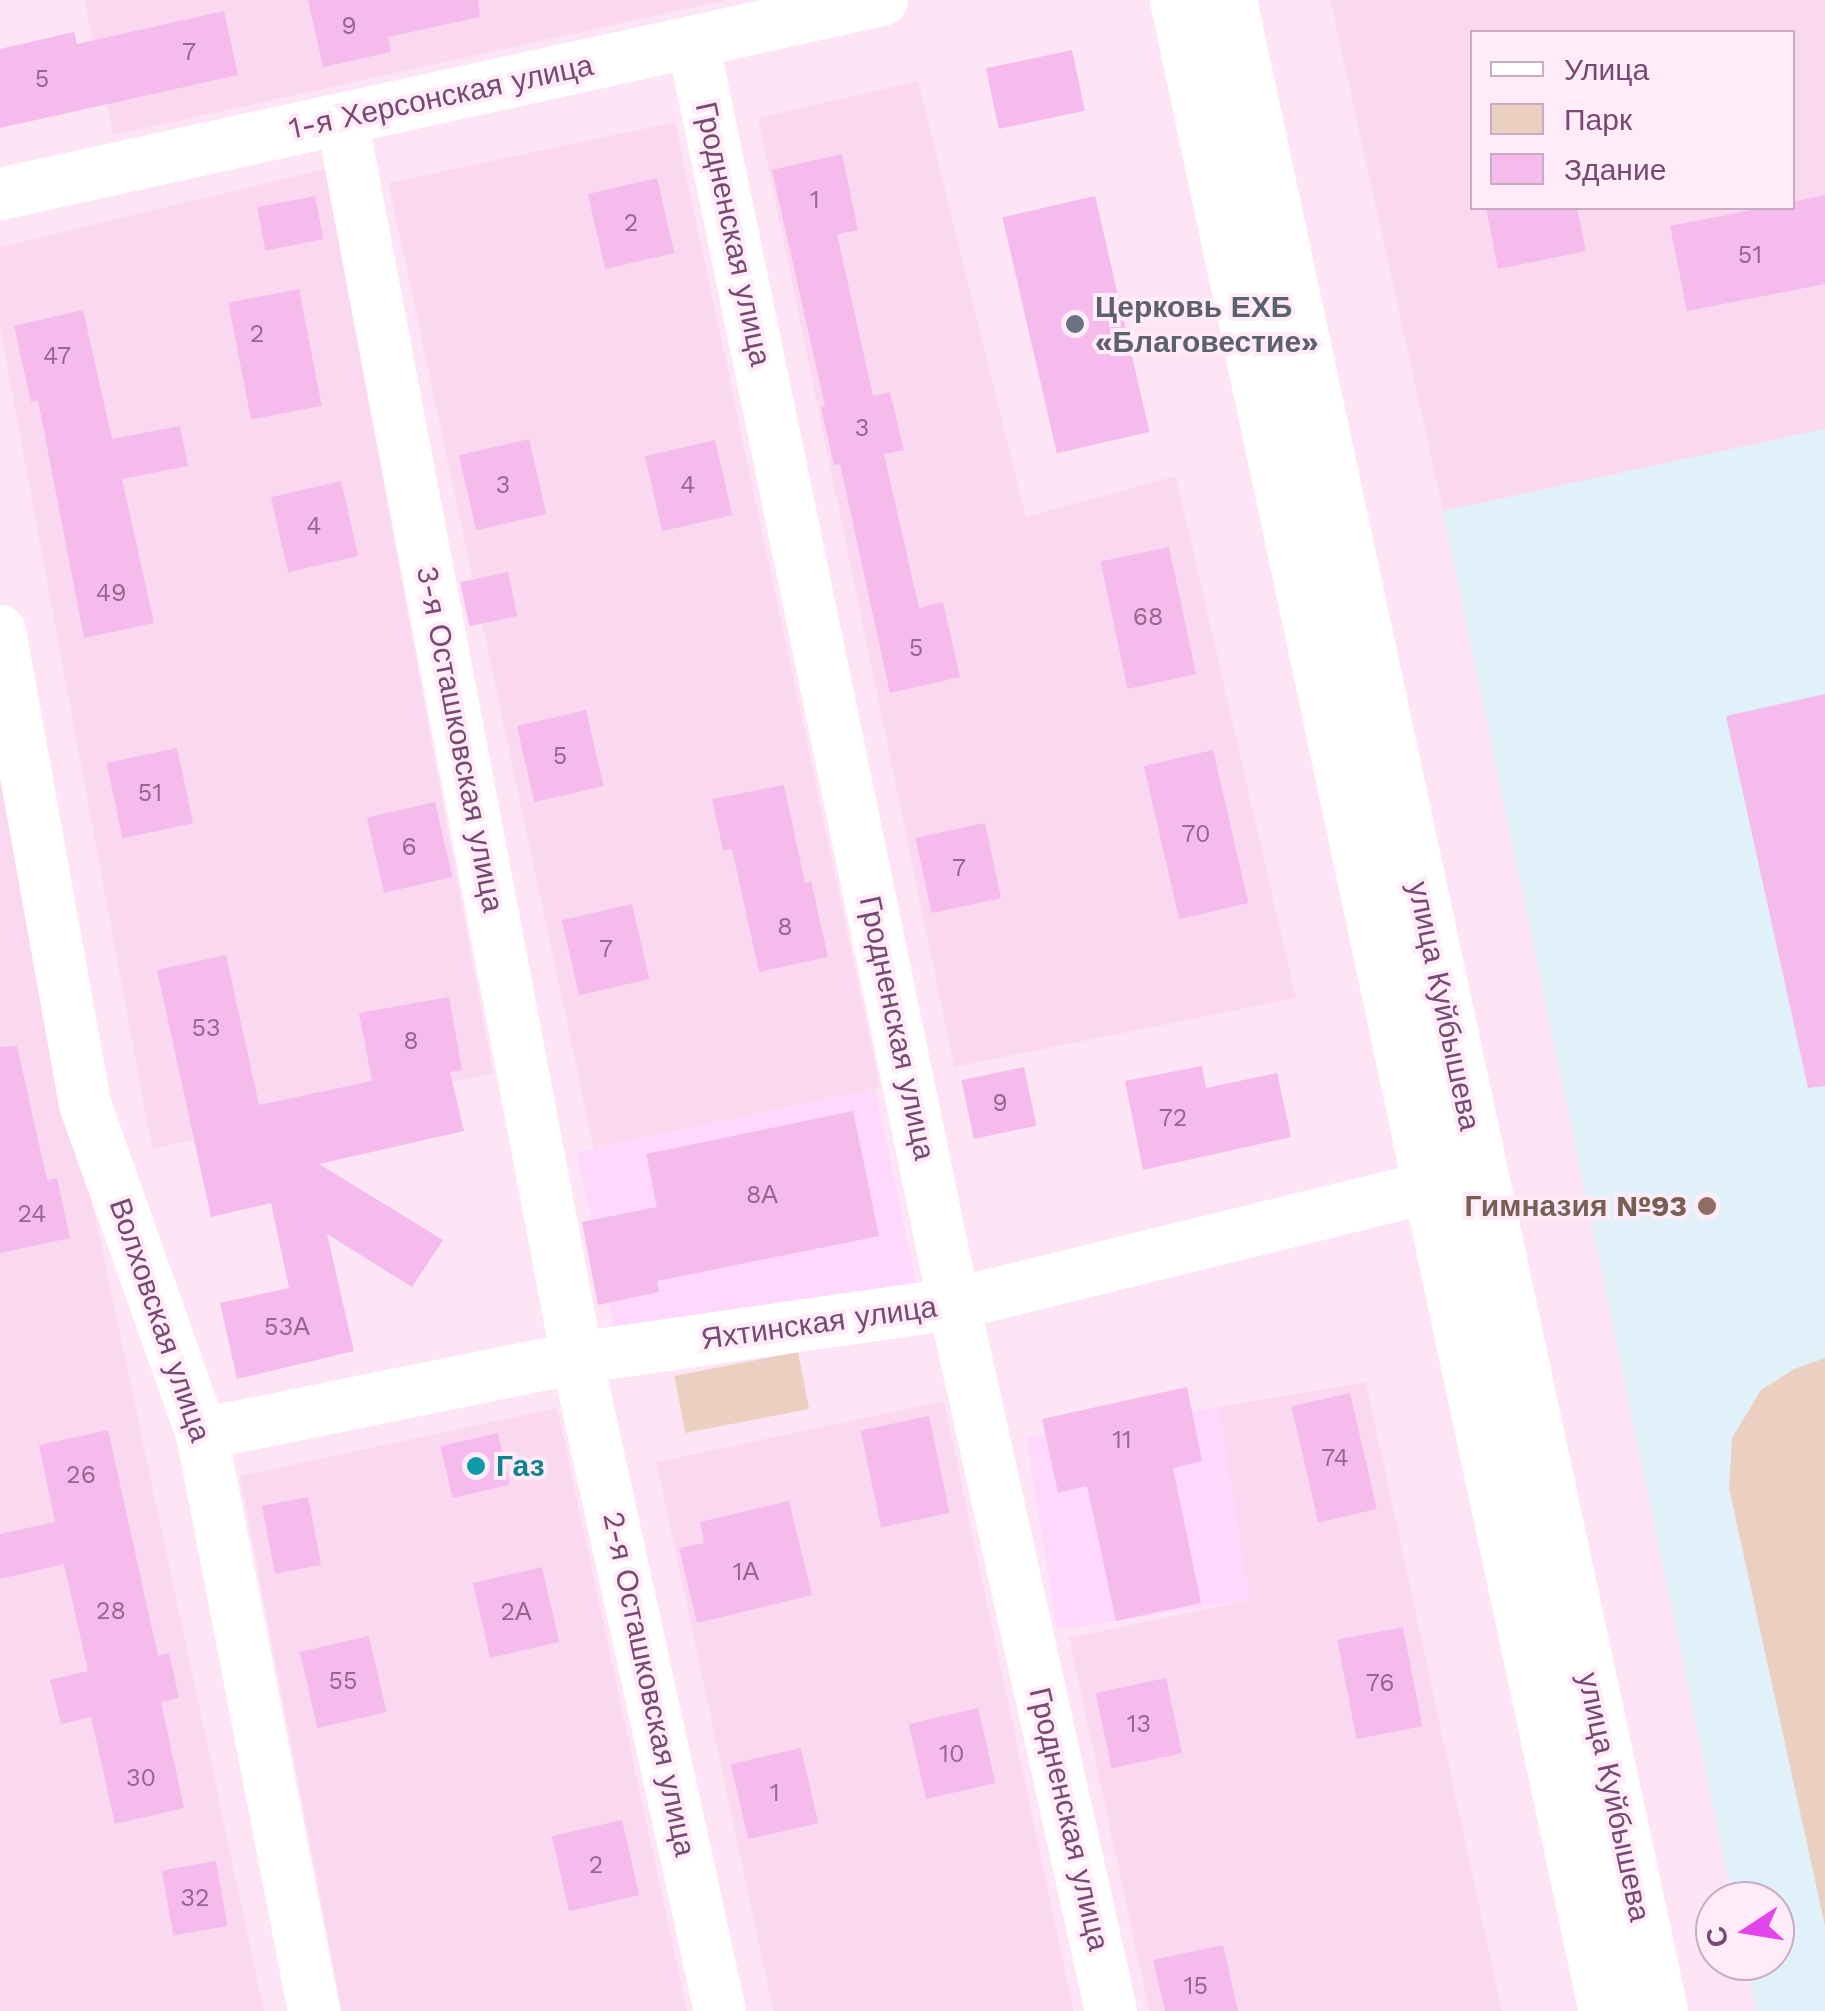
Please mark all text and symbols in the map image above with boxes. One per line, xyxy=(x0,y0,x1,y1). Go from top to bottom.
house number: 9 xyxy=(341,11,357,41)
legend xyxy=(1470,30,1795,210)
house number: 7 xyxy=(182,37,196,67)
street label: 1-я Херсонская улица xyxy=(286,47,596,147)
text: Улица xyxy=(1564,52,1649,87)
house number: 5 xyxy=(35,64,49,94)
street label: Гродненская улица xyxy=(687,99,779,369)
text: Парк xyxy=(1564,102,1632,137)
text: Здание xyxy=(1564,152,1666,187)
house number: 1 xyxy=(810,185,820,215)
house number: 2 xyxy=(624,208,638,238)
house number: 51 xyxy=(1738,240,1762,270)
place label: Церковь ЕХБ «Благовестие» xyxy=(1095,289,1319,360)
marker: Церковь ЕХБ «Благовестие» xyxy=(1064,313,1086,335)
house number: 2 xyxy=(250,319,264,349)
house number: 47 xyxy=(43,341,71,371)
house number: 3 xyxy=(855,413,869,443)
house number: 3 xyxy=(496,470,510,500)
house number: 4 xyxy=(680,470,696,500)
house number: 4 xyxy=(306,511,322,541)
street label: 3-я Осташковская улица xyxy=(409,563,511,915)
house number: 49 xyxy=(96,578,126,608)
house number: 68 xyxy=(1133,602,1163,632)
house number: 5 xyxy=(909,633,923,663)
house number: 5 xyxy=(553,741,567,771)
house number: 51 xyxy=(138,778,162,808)
house number: 70 xyxy=(1181,819,1211,849)
house number: 6 xyxy=(401,832,417,862)
house number: 7 xyxy=(952,853,966,883)
street label: улица Куйбышева xyxy=(1400,878,1488,1134)
street label: Гродненская улица xyxy=(851,893,943,1163)
house number: 8 xyxy=(777,912,793,942)
house number: 7 xyxy=(599,934,613,964)
house number: 53 xyxy=(191,1013,221,1043)
house number: 8 xyxy=(403,1026,419,1056)
house number: 9 xyxy=(992,1088,1008,1118)
house number: 72 xyxy=(1159,1103,1187,1133)
house number: 8А xyxy=(746,1180,778,1210)
place label: Гимназия №93 xyxy=(1465,1188,1687,1224)
street label: Волховская улица xyxy=(101,1194,219,1446)
marker: Гимназия №93 xyxy=(1696,1195,1718,1217)
house number: 24 xyxy=(17,1199,47,1229)
street label: Яхтинская улица xyxy=(699,1289,939,1357)
house number: 53А xyxy=(264,1312,310,1342)
house number: 11 xyxy=(1112,1425,1132,1455)
house number: 74 xyxy=(1321,1443,1349,1473)
place label: Газ xyxy=(496,1448,545,1484)
marker: Газ xyxy=(465,1455,487,1477)
house number: 26 xyxy=(66,1460,96,1490)
street label: 2-я Осташковская улица xyxy=(595,1508,703,1860)
house number: 1А xyxy=(733,1557,759,1587)
house number: 28 xyxy=(96,1596,126,1626)
house number: 2А xyxy=(500,1597,532,1627)
house number: 55 xyxy=(328,1666,358,1696)
house number: 76 xyxy=(1366,1668,1394,1698)
street label: улица Куйбышева xyxy=(1570,1669,1658,1925)
street label: Гродненская улица xyxy=(1021,1684,1117,1954)
house number: 13 xyxy=(1127,1709,1151,1739)
house number: 10 xyxy=(939,1739,965,1769)
house number: 30 xyxy=(126,1763,156,1793)
house number: 1 xyxy=(770,1778,780,1808)
house number: 2 xyxy=(589,1850,603,1880)
north arrow xyxy=(1695,1881,1795,1981)
house number: 32 xyxy=(180,1883,210,1913)
text: С xyxy=(1699,1924,1735,1950)
house number: 15 xyxy=(1184,1971,1208,2001)

